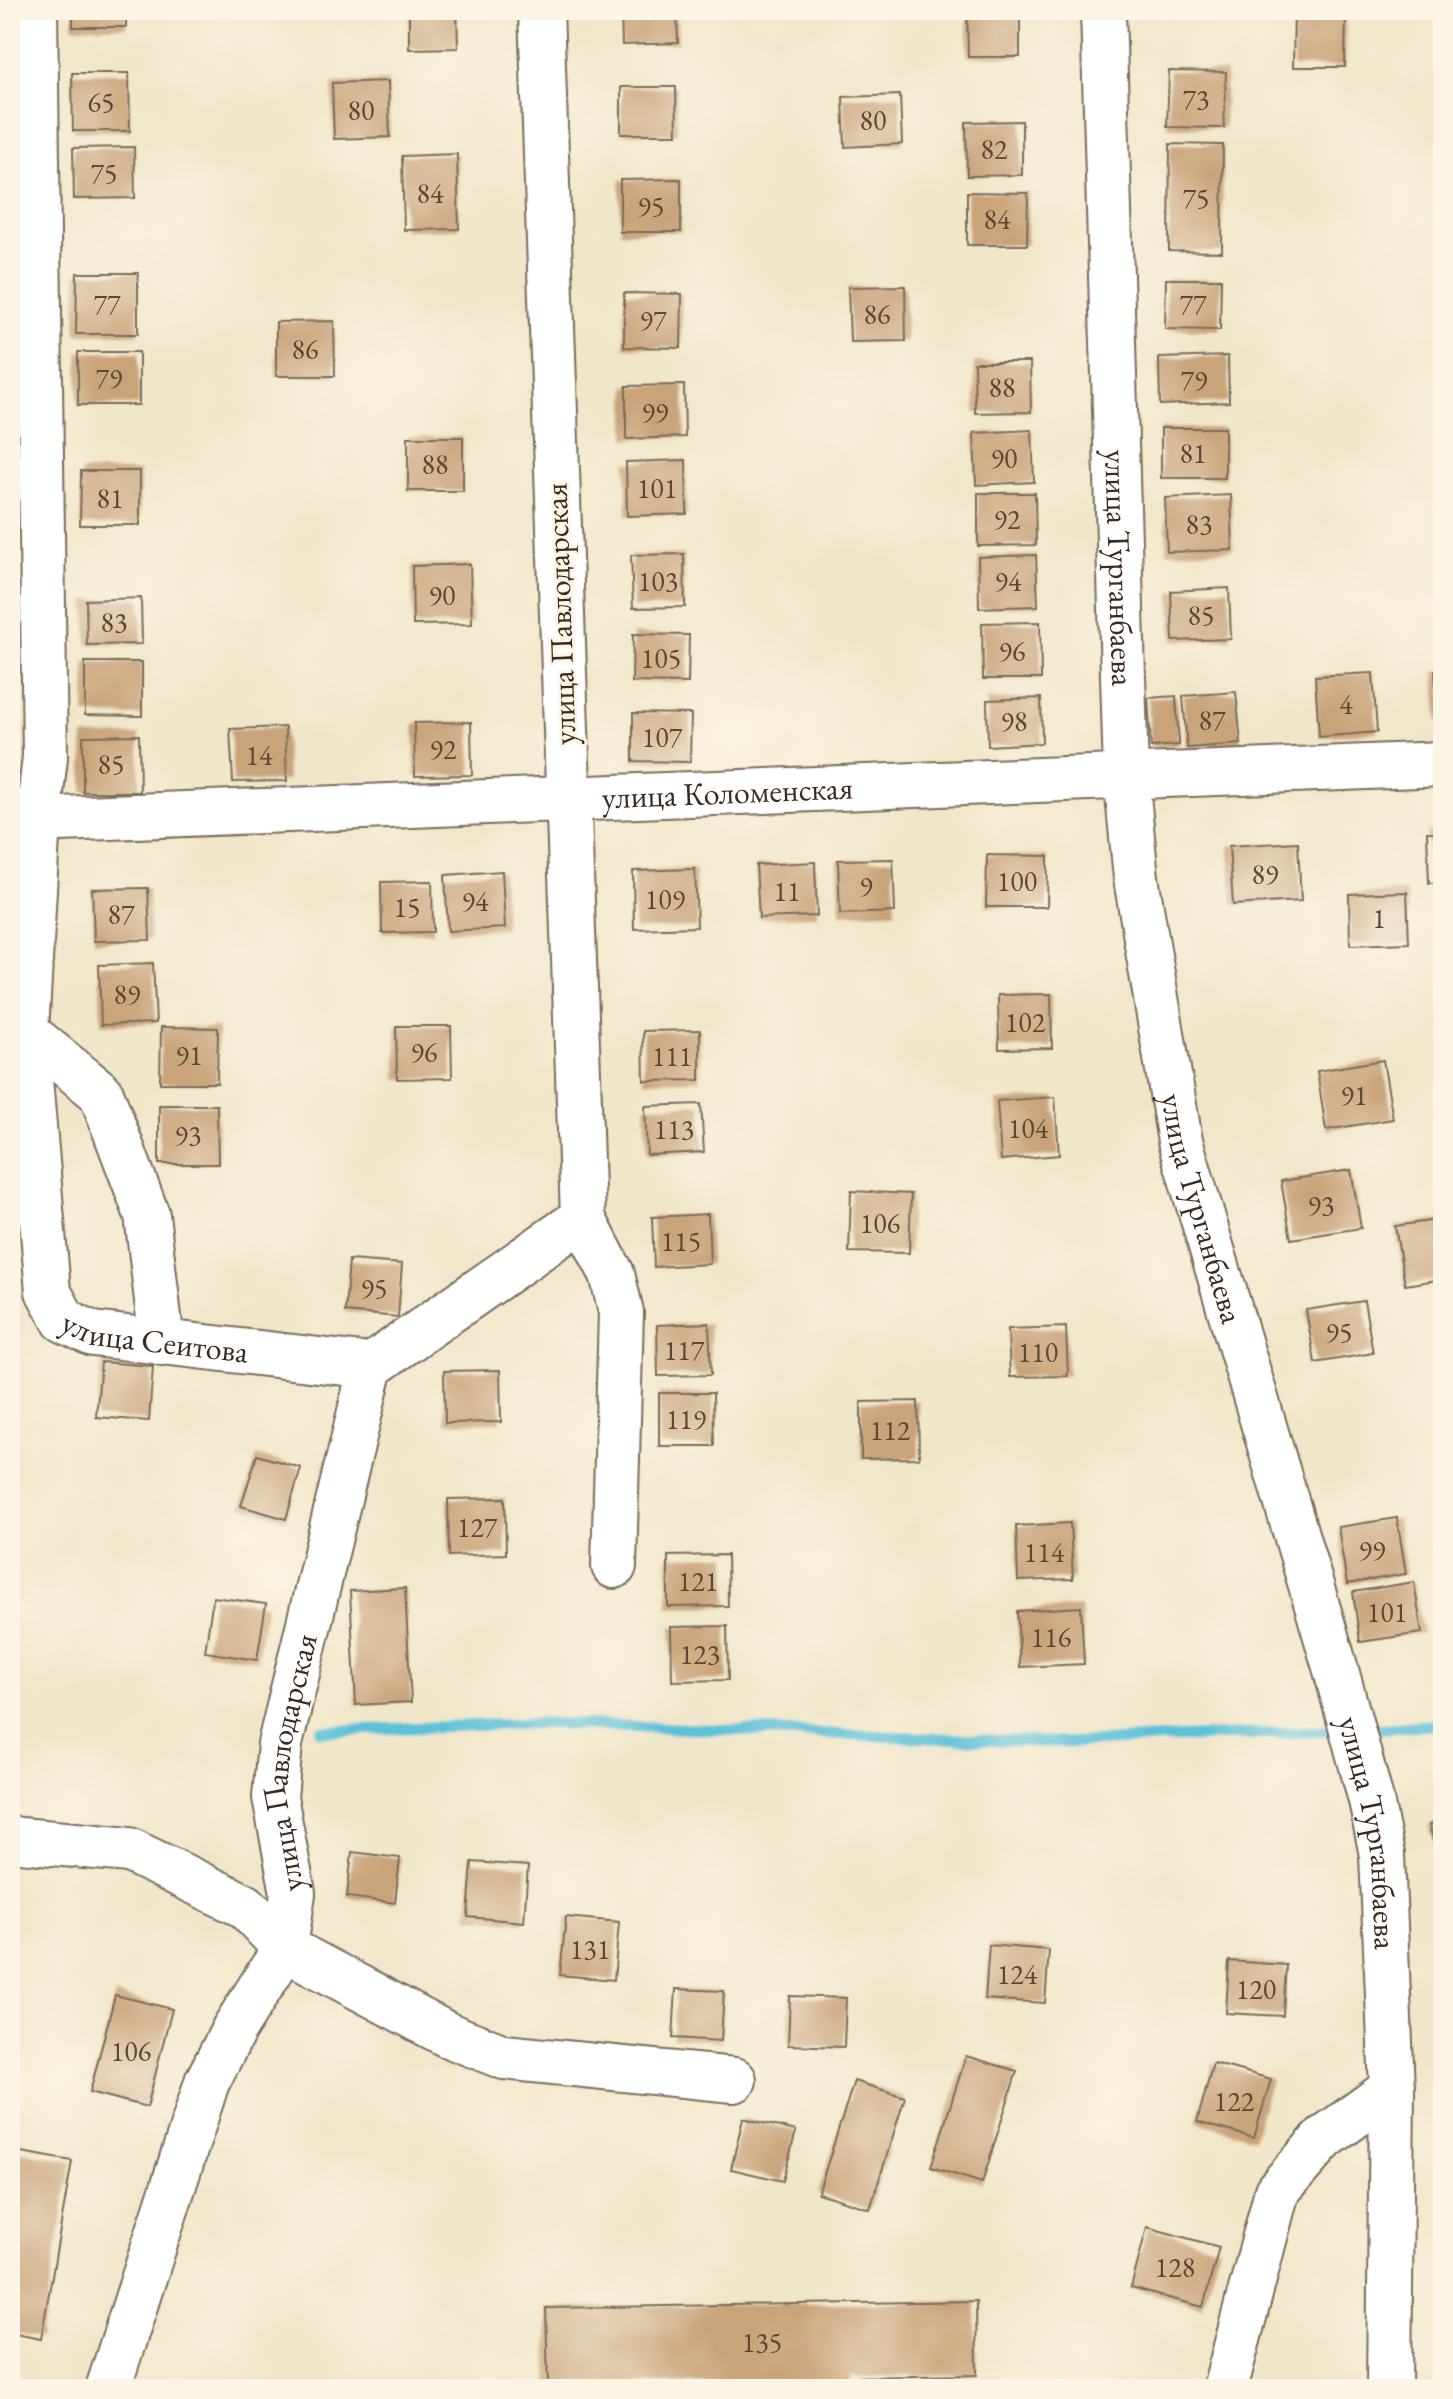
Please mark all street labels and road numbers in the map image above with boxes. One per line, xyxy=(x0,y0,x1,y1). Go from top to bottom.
street label: улица Турганбаева xyxy=(1095,449,1144,687)
street label: улица Павлодарская xyxy=(534,482,586,746)
street label: улица Коломенская xyxy=(601,766,854,818)
street label: улица Турганбаева xyxy=(1151,1090,1254,1328)
street label: улица Сеитова xyxy=(55,1301,251,1373)
street label: улица Павлодарская xyxy=(252,1629,327,1895)
street label: улица Турганбаева xyxy=(1328,1711,1407,1951)

